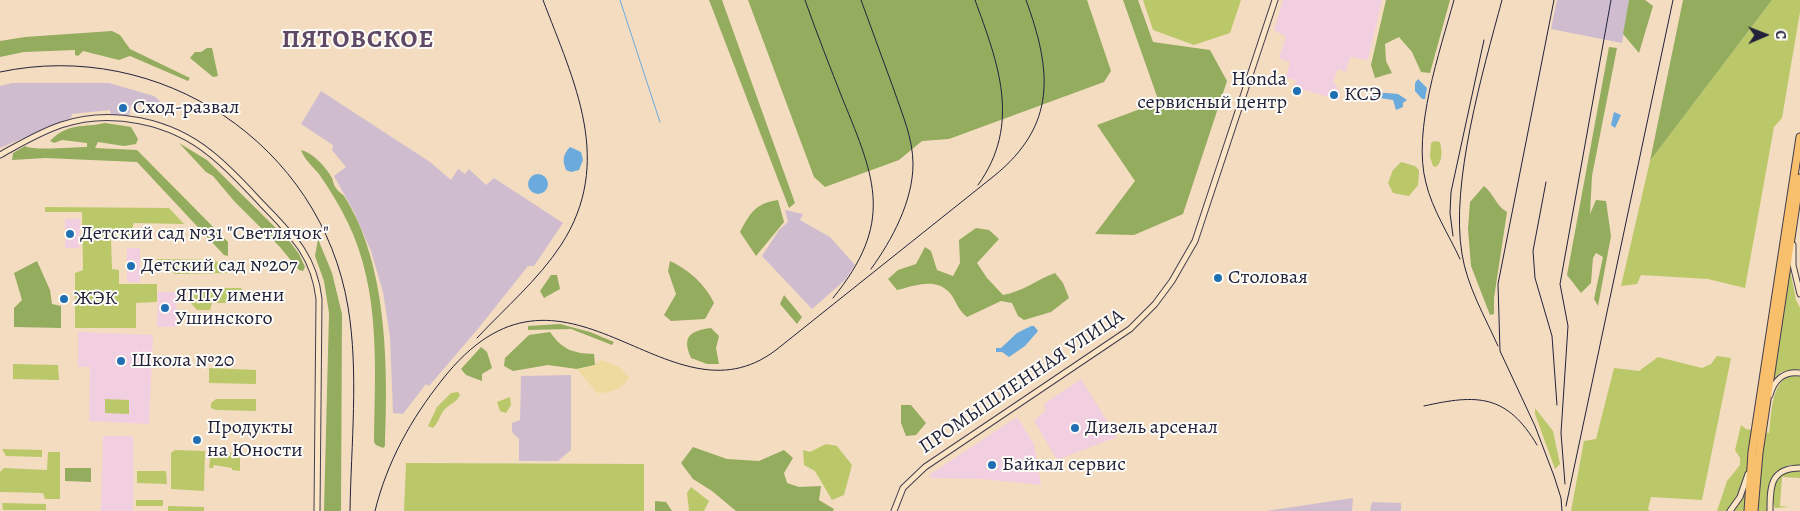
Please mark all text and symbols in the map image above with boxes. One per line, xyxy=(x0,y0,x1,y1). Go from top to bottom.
north arrow xyxy=(1740,10,1790,60)
district label: ПЯТОВСКОЕ xyxy=(281,26,435,56)
text: С xyxy=(1771,30,1790,39)
place label: Honda сервисный центр xyxy=(1137,68,1287,115)
place label: КСЭ xyxy=(1344,83,1381,107)
marker: Honda сервисный центр xyxy=(1291,85,1303,97)
marker: КСЭ xyxy=(1328,89,1340,101)
place label: Сход-развал xyxy=(133,96,239,120)
marker: Сход-развал xyxy=(117,102,129,114)
place label: Детский сад №31 "Светлячок" xyxy=(80,222,329,246)
marker: Детский сад №31 "Светлячок" xyxy=(64,228,76,240)
place label: Детский сад №207 xyxy=(141,254,297,278)
marker: Детский сад №207 xyxy=(125,260,137,272)
place label: Столовая xyxy=(1228,266,1308,290)
marker: Столовая xyxy=(1212,272,1224,284)
place label: ЯГПУ имени Ушинского xyxy=(175,284,284,331)
place label: ЖЭК xyxy=(74,287,117,311)
marker: ЖЭК xyxy=(58,293,70,305)
marker: ЯГПУ имени Ушинского xyxy=(159,302,171,314)
street label: ПРОМЫШЛЕННАЯ УЛИЦА xyxy=(915,305,1129,459)
place label: Школа №20 xyxy=(131,349,235,373)
marker: Школа №20 xyxy=(115,355,127,367)
place label: Продукты на Юности xyxy=(207,416,303,463)
place label: Дизель арсенал xyxy=(1085,416,1218,440)
marker: Дизель арсенал xyxy=(1069,422,1081,434)
marker: Продукты на Юности xyxy=(191,434,203,446)
place label: Байкал сервис xyxy=(1002,453,1126,477)
marker: Байкал сервис xyxy=(986,459,998,471)

